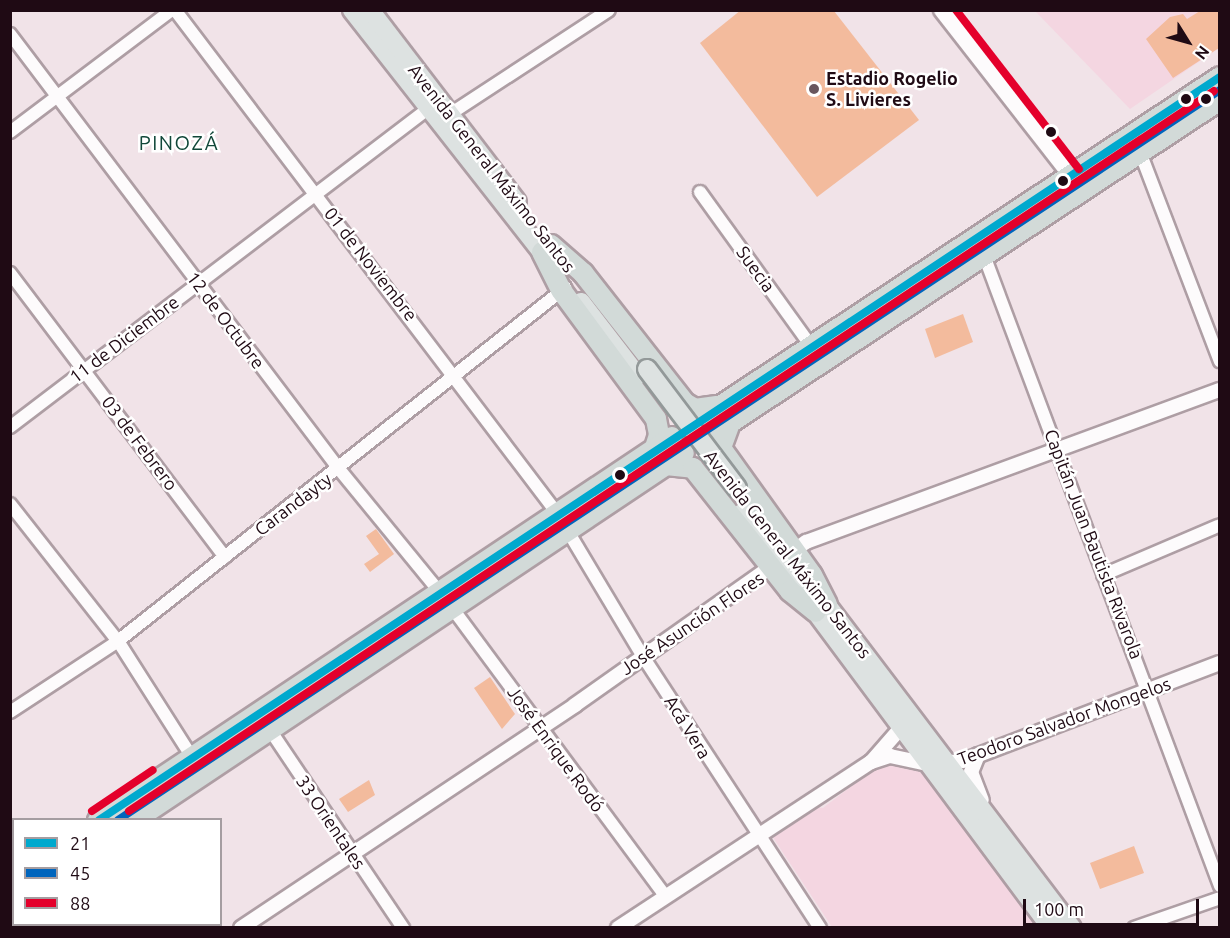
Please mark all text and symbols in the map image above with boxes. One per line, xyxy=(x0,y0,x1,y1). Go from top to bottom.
north arrow xyxy=(1158,12,1218,72)
text: N xyxy=(1192,43,1213,63)
street label: Avenida General Máximo Santos xyxy=(404,59,580,277)
place label: Estadio Rogelio S. Livieres xyxy=(826,68,958,110)
marker: Estadio Rogelio S. Livieres xyxy=(807,82,821,96)
unlabelled marker xyxy=(1180,93,1192,105)
unlabelled marker xyxy=(1200,93,1212,105)
unlabelled marker xyxy=(1045,126,1057,138)
district label: PINOZÁ xyxy=(139,130,219,154)
unlabelled marker xyxy=(1057,175,1069,187)
street label: 01 de Noviembre xyxy=(320,203,422,325)
street label: Suecia xyxy=(732,242,780,296)
street label: 12 de Octubre xyxy=(182,267,270,373)
street label: 11 de Diciembre xyxy=(65,291,183,387)
street label: 03 de Febrero xyxy=(97,391,183,495)
street label: Capitán Juan Bautista Rivarola xyxy=(1040,426,1148,662)
street label: Avenida General Máximo Santos xyxy=(700,445,876,663)
street label: Carandayty xyxy=(250,468,336,540)
unlabelled marker xyxy=(614,469,626,481)
street label: José Asunción Flores xyxy=(616,567,768,679)
street label: Teodoro Salvador Mongelos xyxy=(954,672,1174,770)
street label: José Enrique Rodó xyxy=(503,682,609,816)
street label: Acá Vera xyxy=(660,692,716,762)
street label: 33 Orientales xyxy=(292,771,370,873)
legend xyxy=(12,818,222,926)
text: 21 xyxy=(70,833,90,853)
text: 45 xyxy=(70,863,90,883)
scale bar xyxy=(1026,887,1202,925)
text: 88 xyxy=(70,893,90,913)
text: 100 m xyxy=(1034,899,1084,919)

